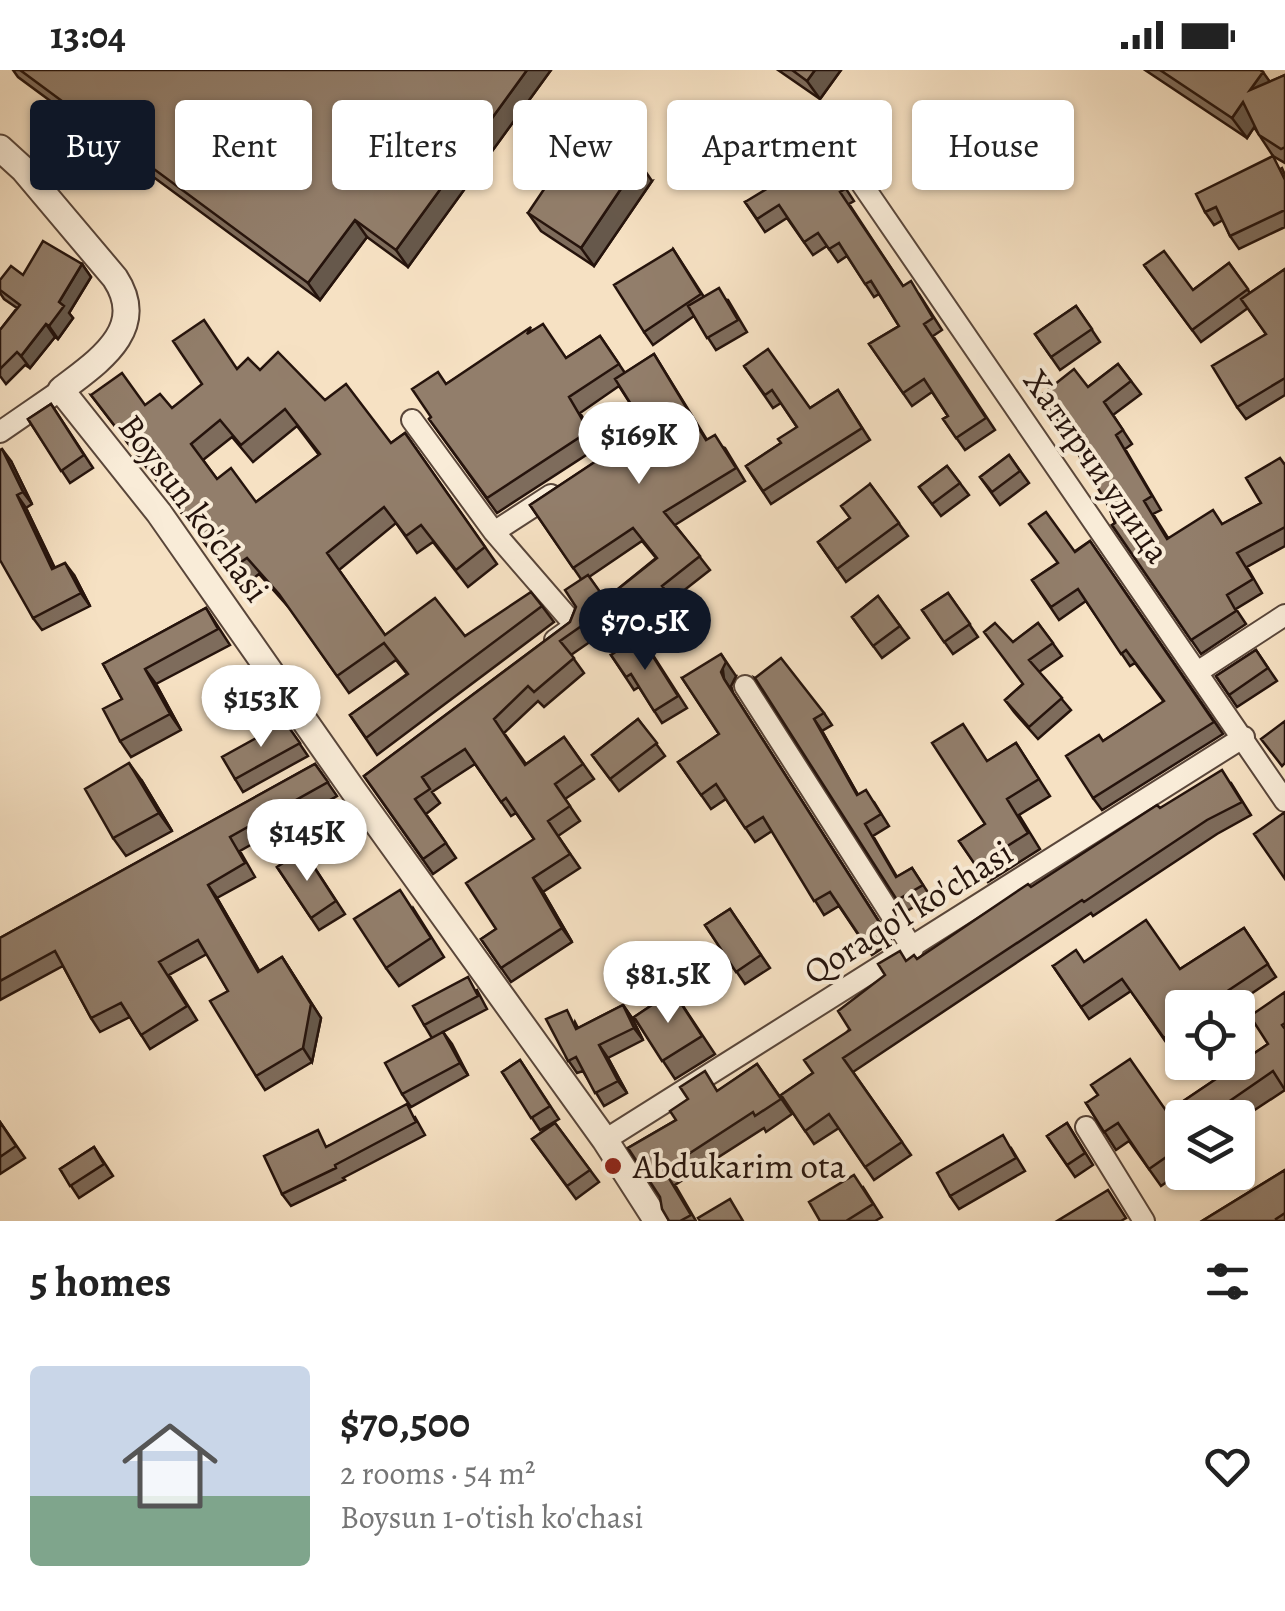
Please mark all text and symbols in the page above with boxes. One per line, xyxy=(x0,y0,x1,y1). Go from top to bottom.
text: 13:04 xyxy=(50,9,126,61)
chip: Buy xyxy=(30,100,155,190)
chip: Rent xyxy=(175,100,312,190)
chip: Filters xyxy=(332,100,493,190)
chip: New xyxy=(513,100,647,190)
chip: Apartment xyxy=(667,100,892,190)
chip: House xyxy=(912,100,1074,190)
street label: Хатирчи улица xyxy=(1012,359,1182,573)
pin: $169K xyxy=(569,402,709,487)
street label: Boysun ko'chasi xyxy=(107,404,281,612)
text: $169K xyxy=(600,412,678,456)
pin: $70.5K xyxy=(564,588,726,673)
text: $70.5K xyxy=(601,598,689,642)
pin: $153K xyxy=(191,665,331,750)
text: $153K xyxy=(224,675,298,719)
pin: $145K xyxy=(237,799,377,884)
text: $145K xyxy=(269,809,345,853)
street label: Qoraqo'l ko'chasi xyxy=(794,829,1022,995)
pin: $81.5K xyxy=(587,941,749,1026)
text: $81.5K xyxy=(625,951,711,995)
map controls xyxy=(1165,990,1255,1190)
button: locate xyxy=(1165,990,1255,1080)
button: layers xyxy=(1165,1100,1255,1190)
place label: Abdukarim ota xyxy=(632,1142,847,1190)
marker: Abdukarim ota xyxy=(602,1155,624,1177)
text: 5 homes xyxy=(30,1253,171,1310)
icon: filters xyxy=(1200,1254,1255,1309)
text: $70,500 xyxy=(340,1394,470,1451)
icon: home xyxy=(110,1406,230,1526)
icon: heart xyxy=(1200,1439,1255,1494)
text: 2 rooms · 54 m² xyxy=(340,1451,536,1495)
text: Boysun 1-o'tish ko'chasi xyxy=(340,1495,644,1539)

